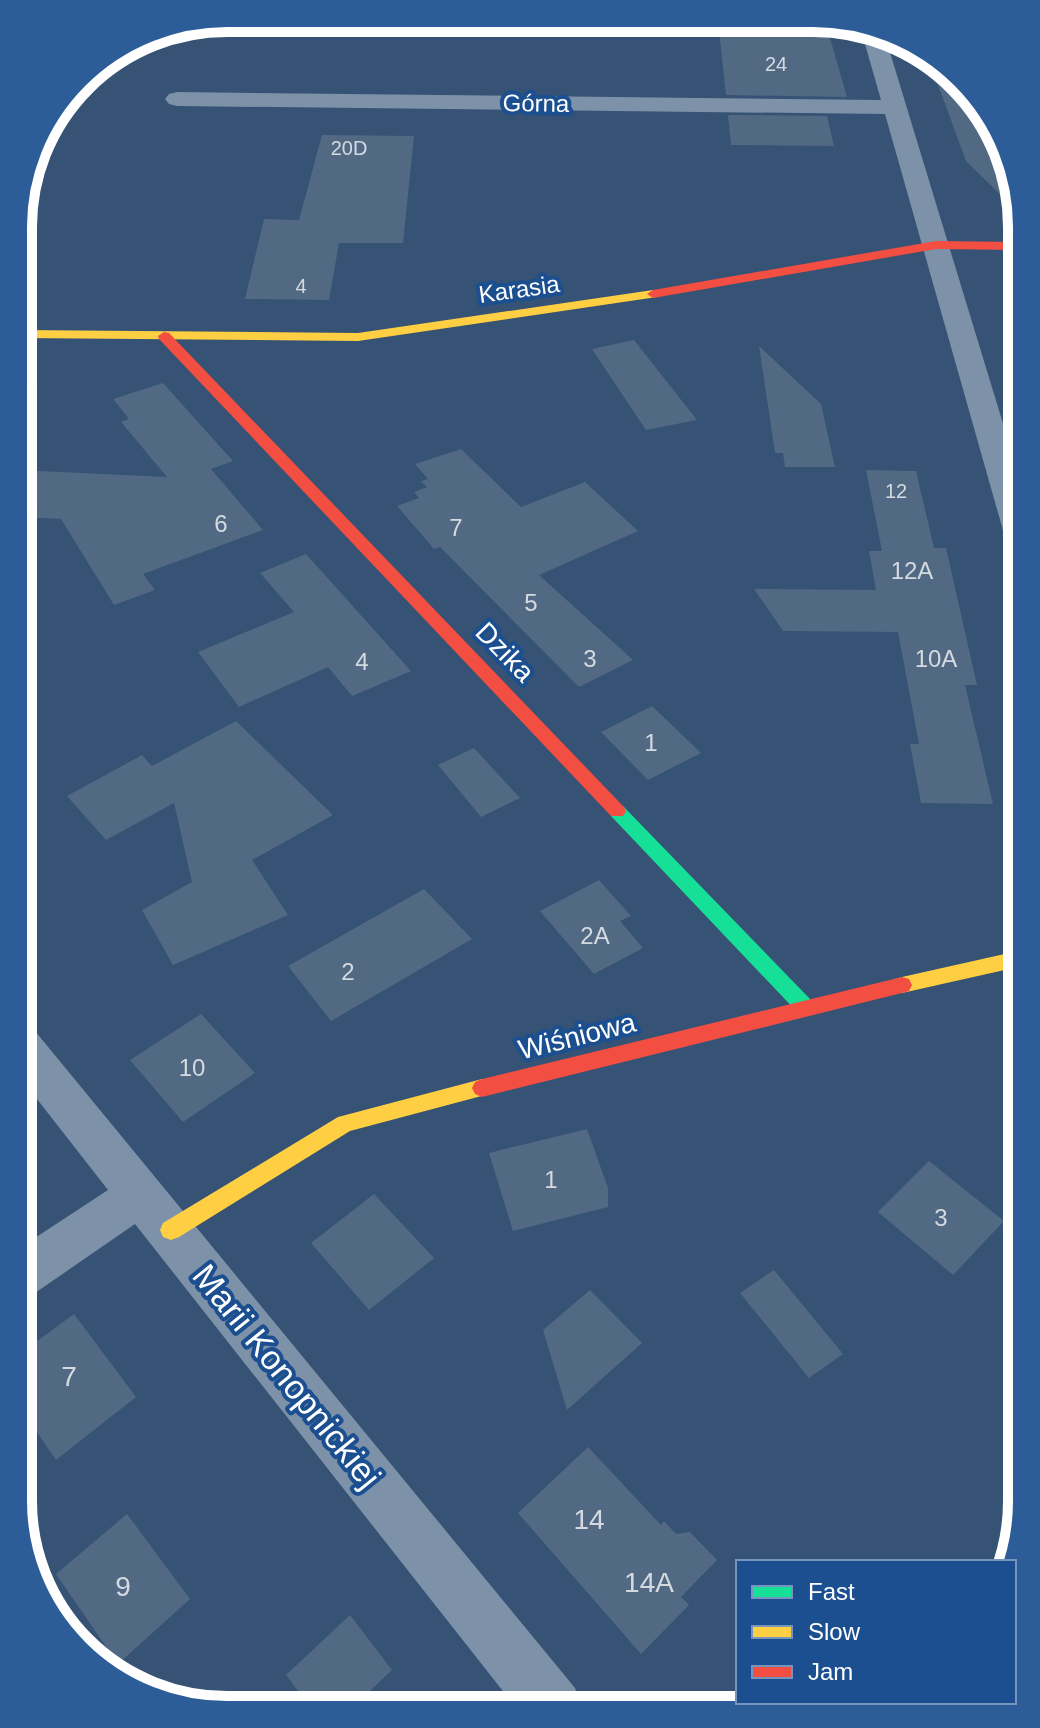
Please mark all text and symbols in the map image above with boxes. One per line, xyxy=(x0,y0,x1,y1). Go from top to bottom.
house number: 24 xyxy=(765,53,787,75)
street label: Górna xyxy=(502,89,570,117)
house number: 20D xyxy=(331,137,367,159)
street label: Karasia xyxy=(477,270,562,308)
house number: 4 xyxy=(295,275,307,297)
house number: 12 xyxy=(885,480,907,502)
house number: 6 xyxy=(214,510,228,537)
house number: 7 xyxy=(449,514,463,541)
house number: 12A xyxy=(891,557,933,584)
house number: 5 xyxy=(524,589,538,616)
street label: Dzika xyxy=(470,616,541,688)
house number: 3 xyxy=(583,645,597,672)
house number: 10A xyxy=(915,645,957,672)
house number: 4 xyxy=(355,648,369,675)
house number: 1 xyxy=(644,729,658,756)
house number: 2A xyxy=(580,922,610,949)
house number: 2 xyxy=(341,958,355,985)
street label: Wiśniowa xyxy=(515,1006,639,1066)
house number: 10 xyxy=(179,1054,205,1081)
house number: 1 xyxy=(544,1166,558,1193)
house number: 3 xyxy=(934,1204,948,1231)
street label: Marii Konopnickiej xyxy=(185,1257,389,1495)
house number: 7 xyxy=(61,1361,77,1392)
house number: 14 xyxy=(573,1504,605,1535)
legend xyxy=(736,1560,1016,1704)
house number: 14A xyxy=(624,1567,674,1598)
house number: 9 xyxy=(115,1571,131,1602)
text: Fast xyxy=(808,1578,855,1605)
text: Slow xyxy=(808,1618,861,1645)
text: Jam xyxy=(808,1658,853,1685)

